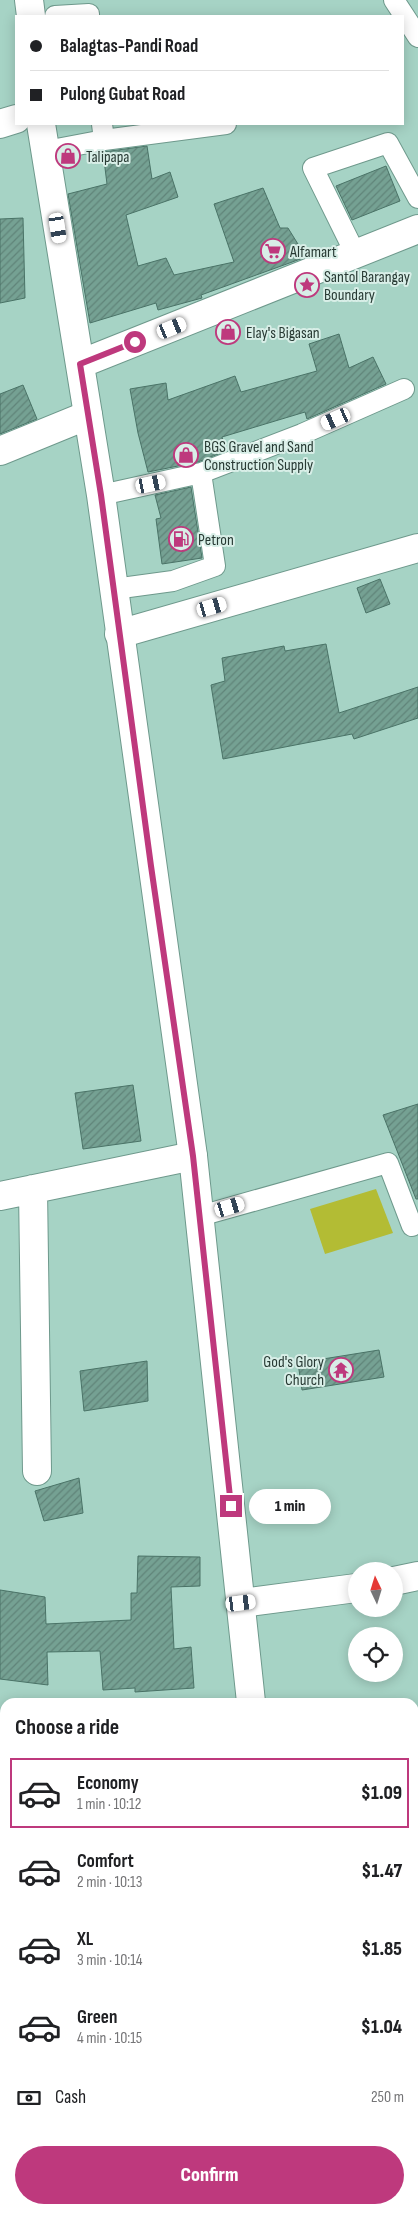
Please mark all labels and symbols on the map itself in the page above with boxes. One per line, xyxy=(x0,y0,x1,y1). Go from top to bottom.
shop icon: Talipapa xyxy=(55,143,81,169)
place label: Talipapa xyxy=(86,148,129,167)
car xyxy=(48,212,67,244)
supermarket icon: Alfamart xyxy=(260,238,286,264)
place label: Alfamart xyxy=(289,243,337,262)
place label: Santol Barangay Boundary xyxy=(324,268,410,305)
place icon: Santol Barangay Boundary xyxy=(294,272,320,298)
car xyxy=(155,315,188,341)
shop icon: Elay's Bigasan xyxy=(215,319,241,345)
place label: Elay's Bigasan xyxy=(246,324,320,343)
route start xyxy=(124,331,146,353)
car xyxy=(319,406,352,432)
place label: BGS Gravel and Sand Construction Supply xyxy=(204,438,314,475)
shop icon: BGS Gravel and Sand Construction Supply xyxy=(173,442,199,468)
car xyxy=(134,474,167,494)
fuel station icon: Petron xyxy=(168,526,194,552)
place label: Petron xyxy=(198,531,234,550)
car xyxy=(195,596,228,618)
car xyxy=(213,1195,246,1219)
place label: God's Glory Church xyxy=(263,1353,324,1390)
temple icon: God's Glory Church xyxy=(328,1357,354,1383)
callout: 1 min xyxy=(248,1488,331,1524)
route end xyxy=(220,1495,242,1517)
north arrow xyxy=(348,1562,402,1618)
car xyxy=(225,1594,256,1612)

